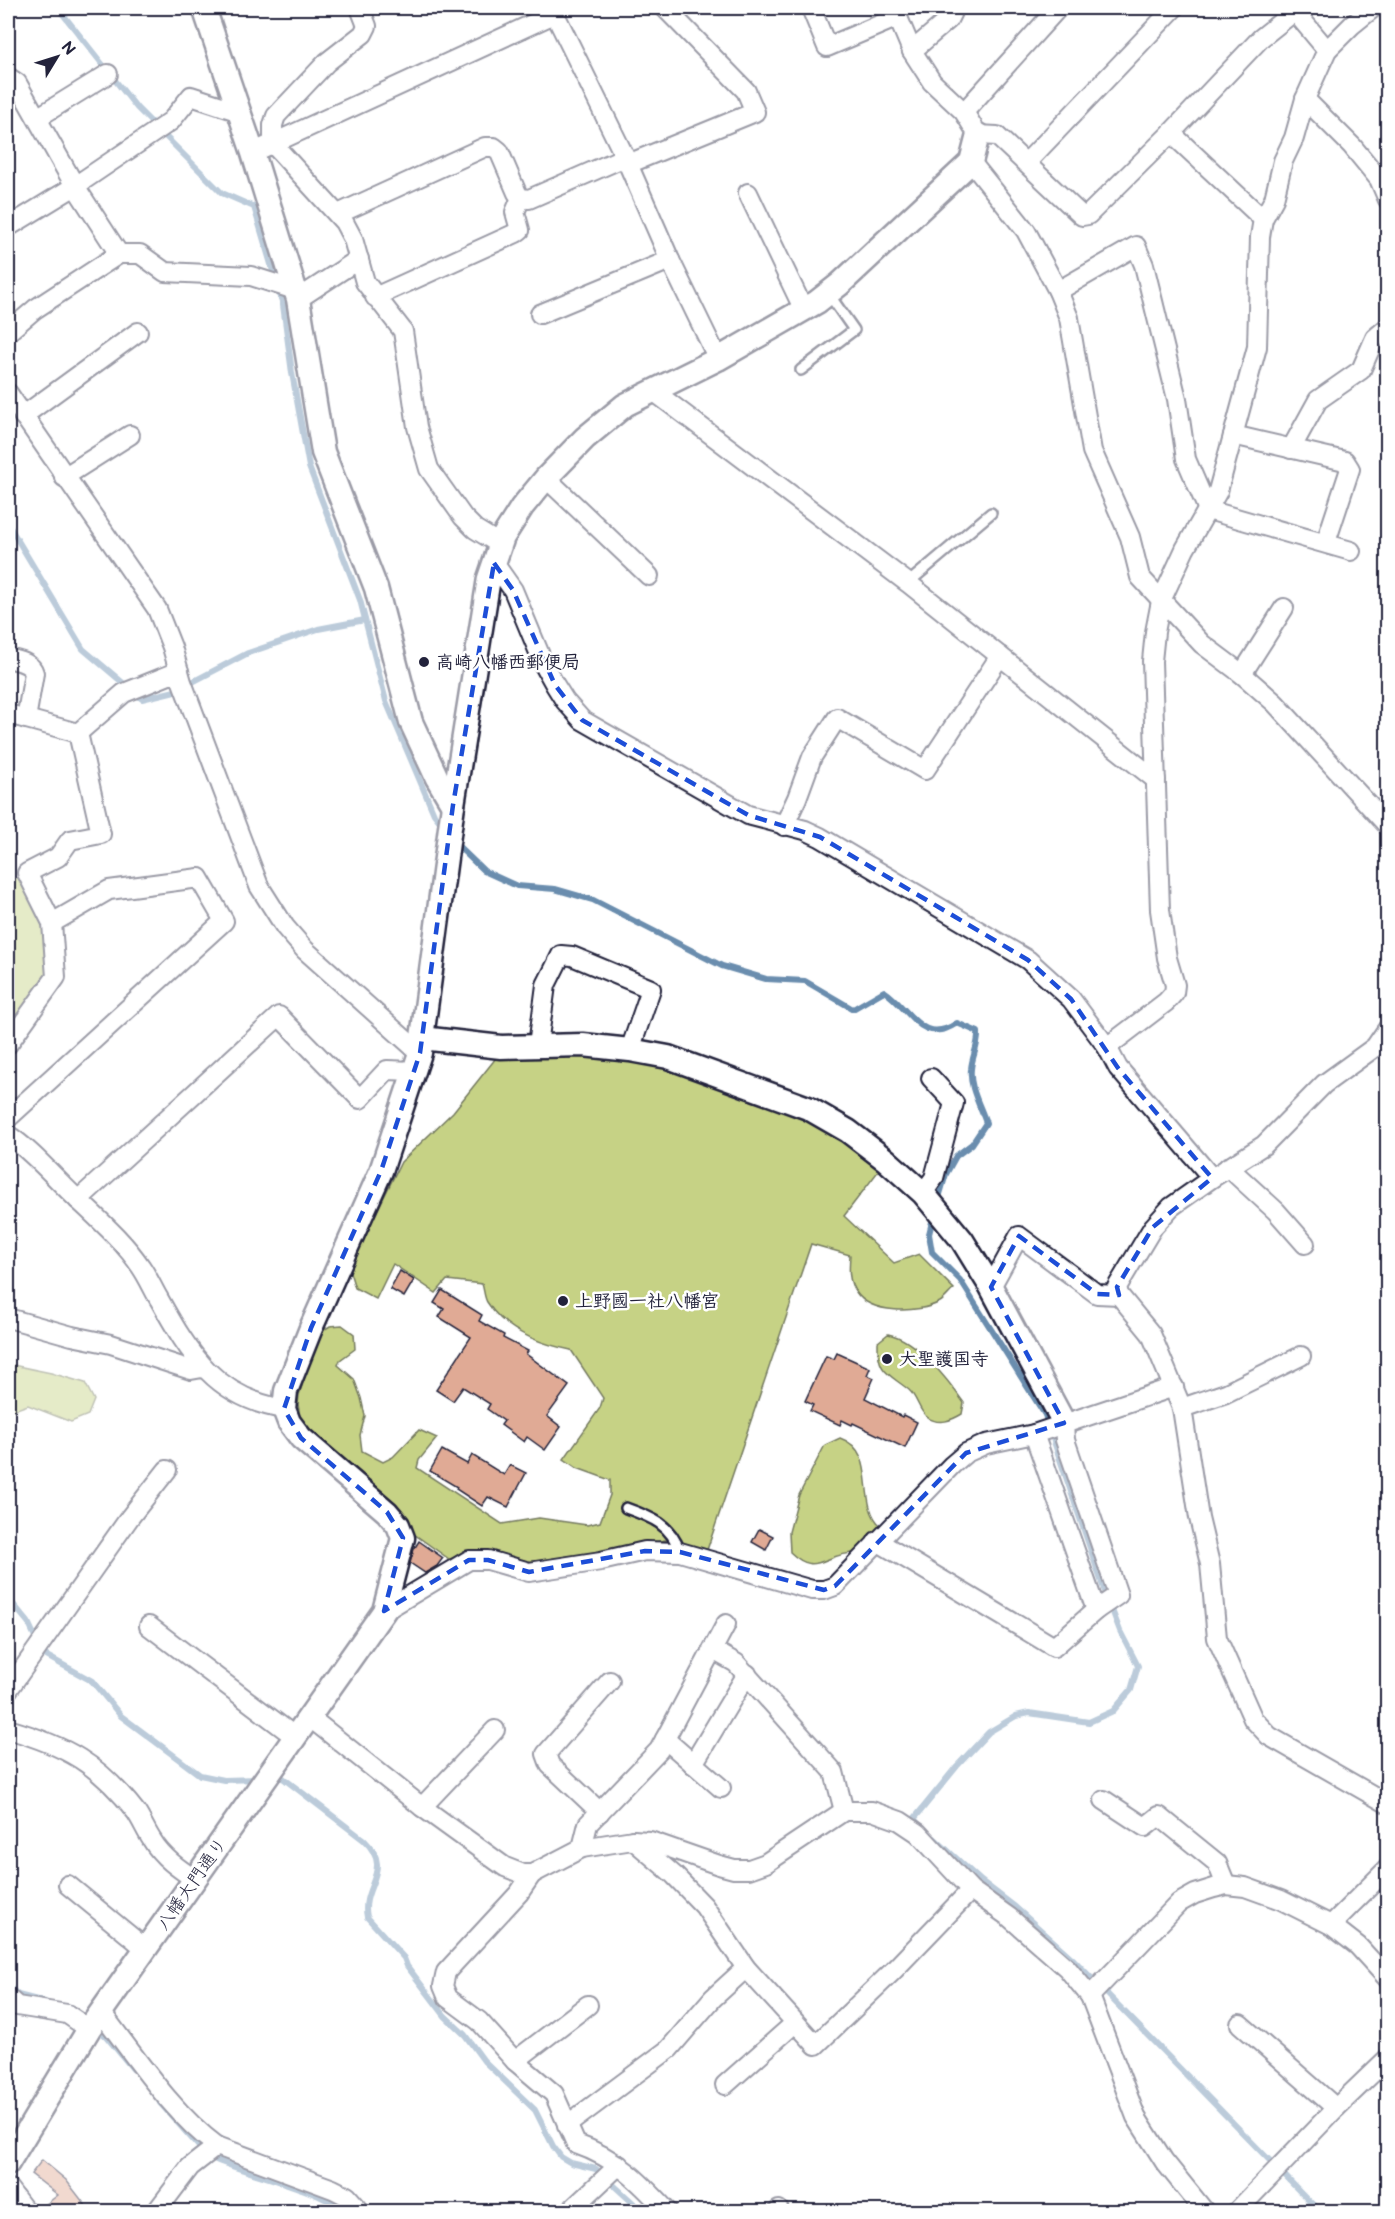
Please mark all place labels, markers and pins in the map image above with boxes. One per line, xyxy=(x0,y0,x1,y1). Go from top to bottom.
place label: 高崎八幡西郵便局 xyxy=(436,652,580,673)
marker: 高崎八幡西郵便局 xyxy=(417,655,431,669)
place label: 上野國一社八幡宮 xyxy=(575,1291,719,1312)
marker: 上野國一社八幡宮 xyxy=(556,1294,570,1308)
place label: 大聖護国寺 xyxy=(899,1349,989,1370)
marker: 大聖護国寺 xyxy=(880,1352,894,1366)

